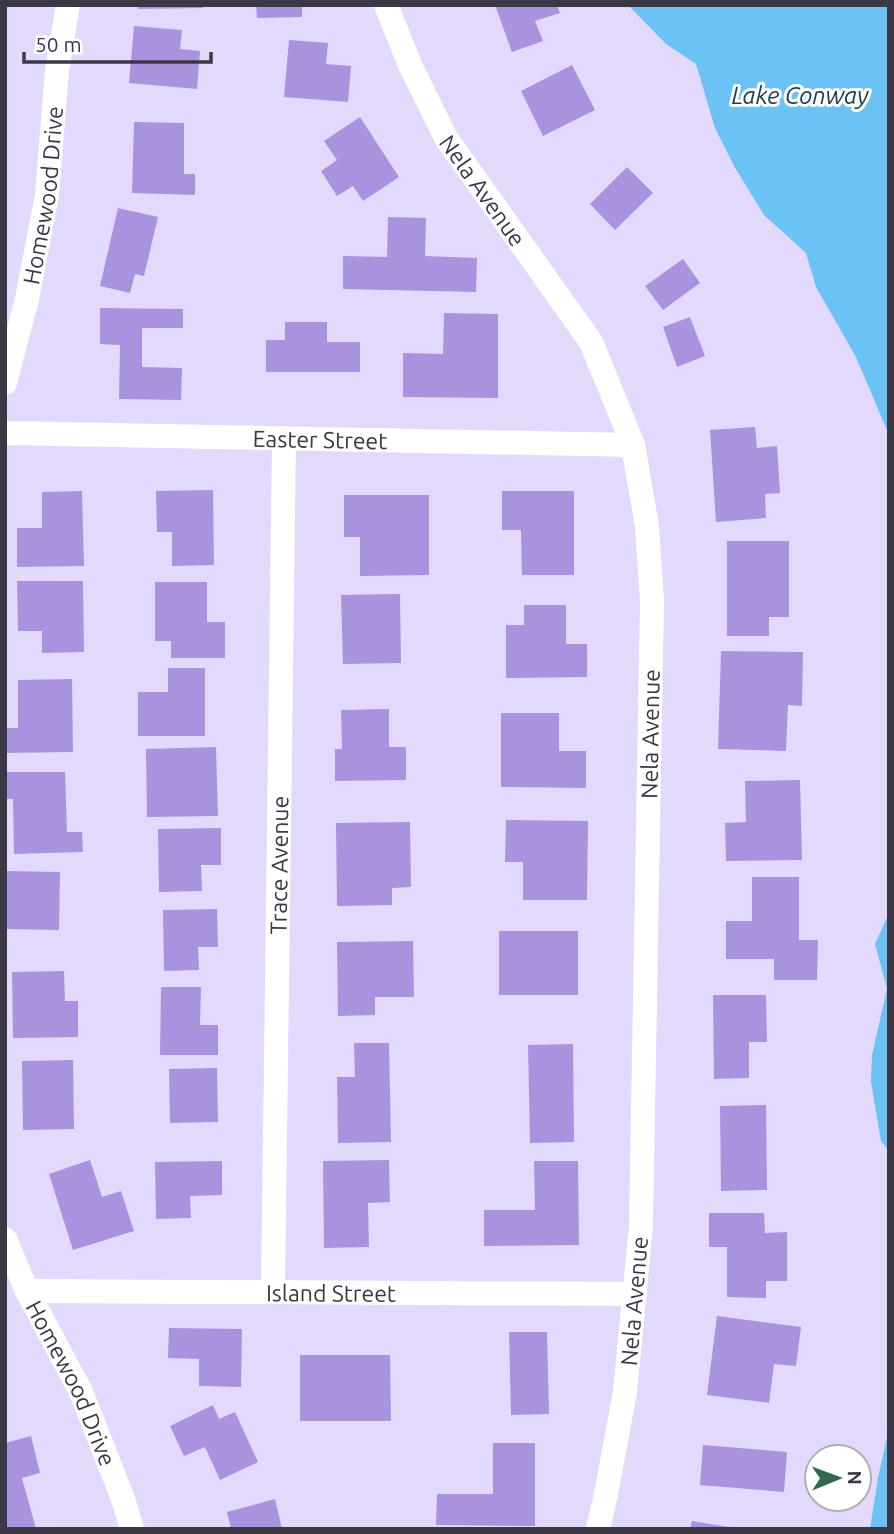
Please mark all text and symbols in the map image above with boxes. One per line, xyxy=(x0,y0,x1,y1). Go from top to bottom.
scale bar xyxy=(24,21,212,65)
text: 50 m xyxy=(35,32,82,56)
water label: Lake Conway xyxy=(732,82,869,109)
street label: Homewood Drive xyxy=(18,105,67,286)
street label: Nela Avenue xyxy=(435,130,531,250)
street label: Easter Street xyxy=(252,425,388,453)
street label: Nela Avenue xyxy=(636,669,664,799)
street label: Trace Avenue xyxy=(265,796,292,935)
street label: Nela Avenue xyxy=(616,1235,652,1367)
street label: Island Street xyxy=(266,1280,396,1305)
street label: Homewood Drive xyxy=(22,1296,121,1469)
north arrow xyxy=(803,1443,873,1513)
text: N xyxy=(844,1470,866,1485)

